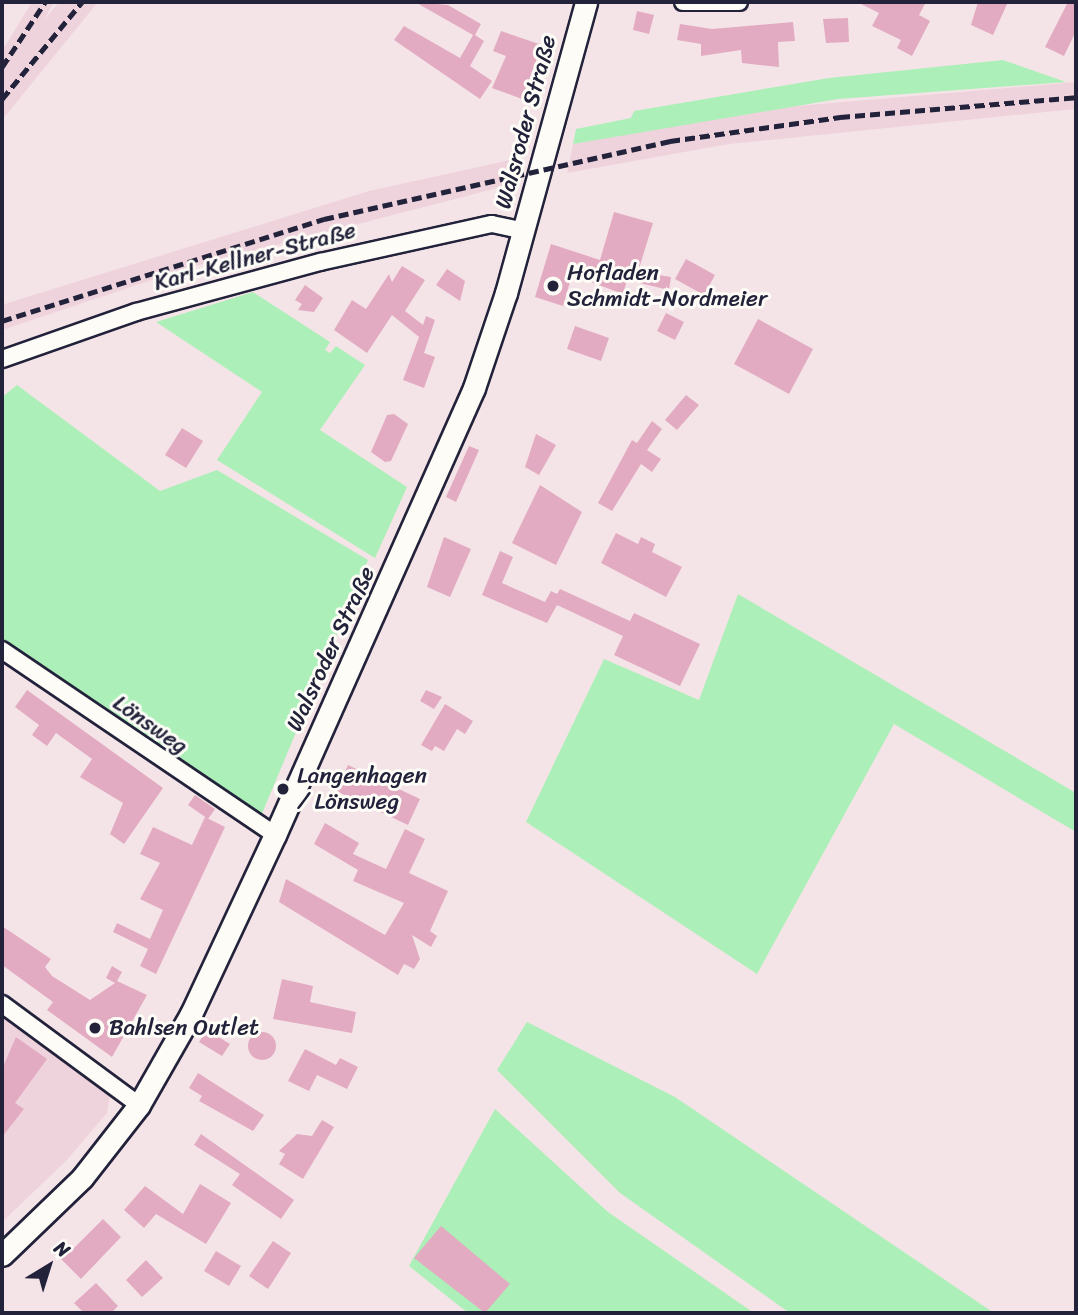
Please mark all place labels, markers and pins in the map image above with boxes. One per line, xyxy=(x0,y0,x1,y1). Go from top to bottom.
place label: Hofladen Schmidt-Nordmeier xyxy=(567,259,767,313)
marker: Hofladen Schmidt-Nordmeier xyxy=(545,278,561,294)
place label: Langenhagen / Lönsweg xyxy=(297,762,427,816)
marker: Langenhagen / Lönsweg xyxy=(275,781,291,797)
place label: Bahlsen Outlet xyxy=(109,1014,258,1042)
marker: Bahlsen Outlet xyxy=(87,1020,103,1036)

